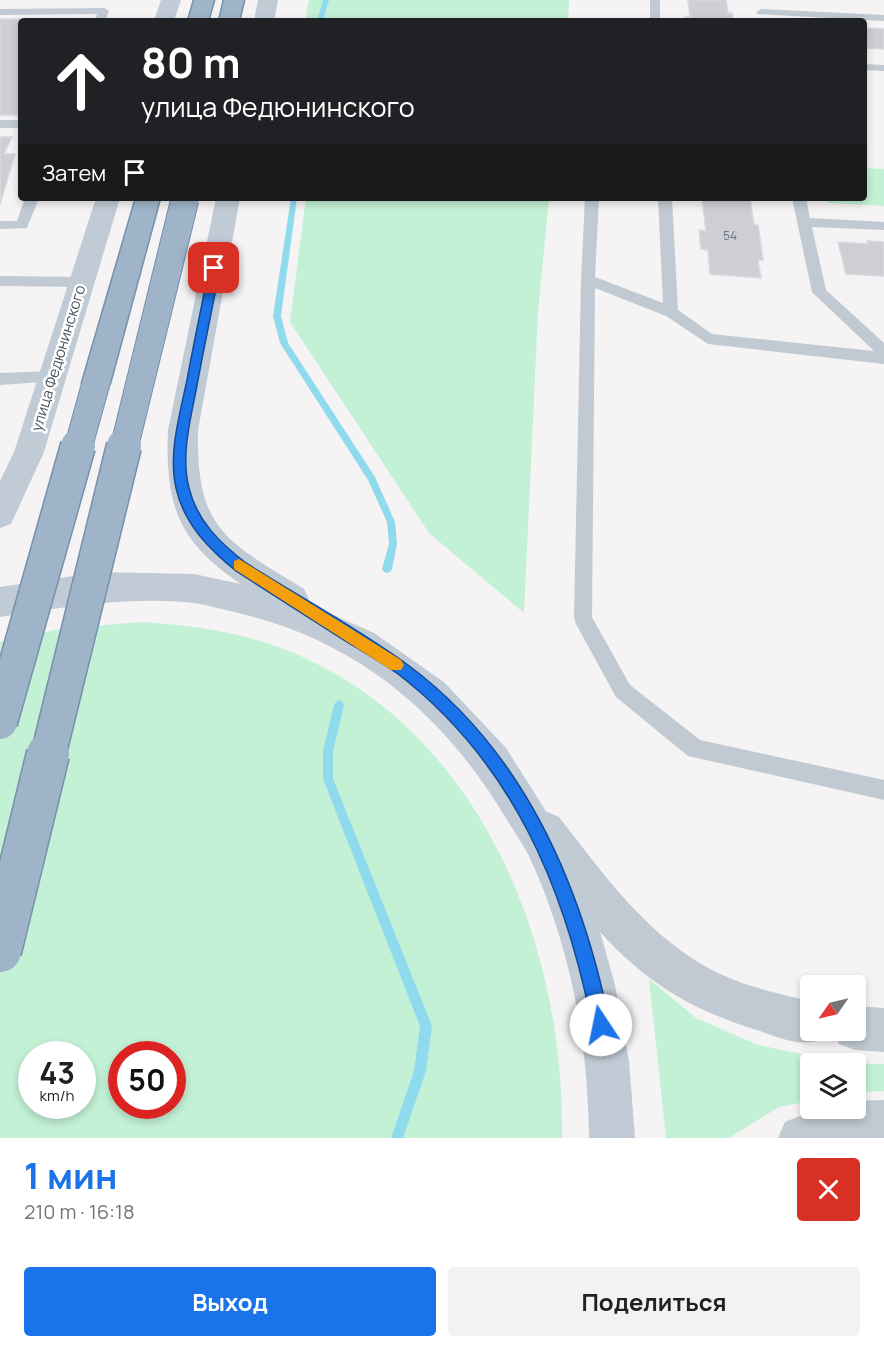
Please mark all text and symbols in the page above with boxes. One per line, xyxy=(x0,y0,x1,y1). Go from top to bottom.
text: 80 m xyxy=(141,33,241,91)
icon: ahead xyxy=(42,42,120,120)
text: улица Федюнинского xyxy=(141,88,415,125)
icon: arrive xyxy=(118,156,151,189)
text: Затем xyxy=(42,158,106,188)
house number: 54 xyxy=(723,227,737,244)
pin xyxy=(188,242,239,293)
icon: arrive xyxy=(197,251,230,284)
street label: улица Федюнинского xyxy=(26,282,90,434)
north arrow xyxy=(800,975,866,1041)
map controls xyxy=(800,975,866,1119)
position arrow xyxy=(569,993,633,1057)
speed limit sign: 50 xyxy=(108,1041,186,1119)
text: 43 xyxy=(39,1052,75,1093)
button: layers xyxy=(800,1053,866,1119)
text: km/h xyxy=(40,1085,74,1106)
text: 1 мин xyxy=(24,1151,117,1200)
button: close xyxy=(797,1158,860,1221)
text: 210 m · 16:18 xyxy=(24,1198,135,1225)
button: Выход xyxy=(24,1267,436,1336)
button: Поделиться xyxy=(448,1267,860,1336)

